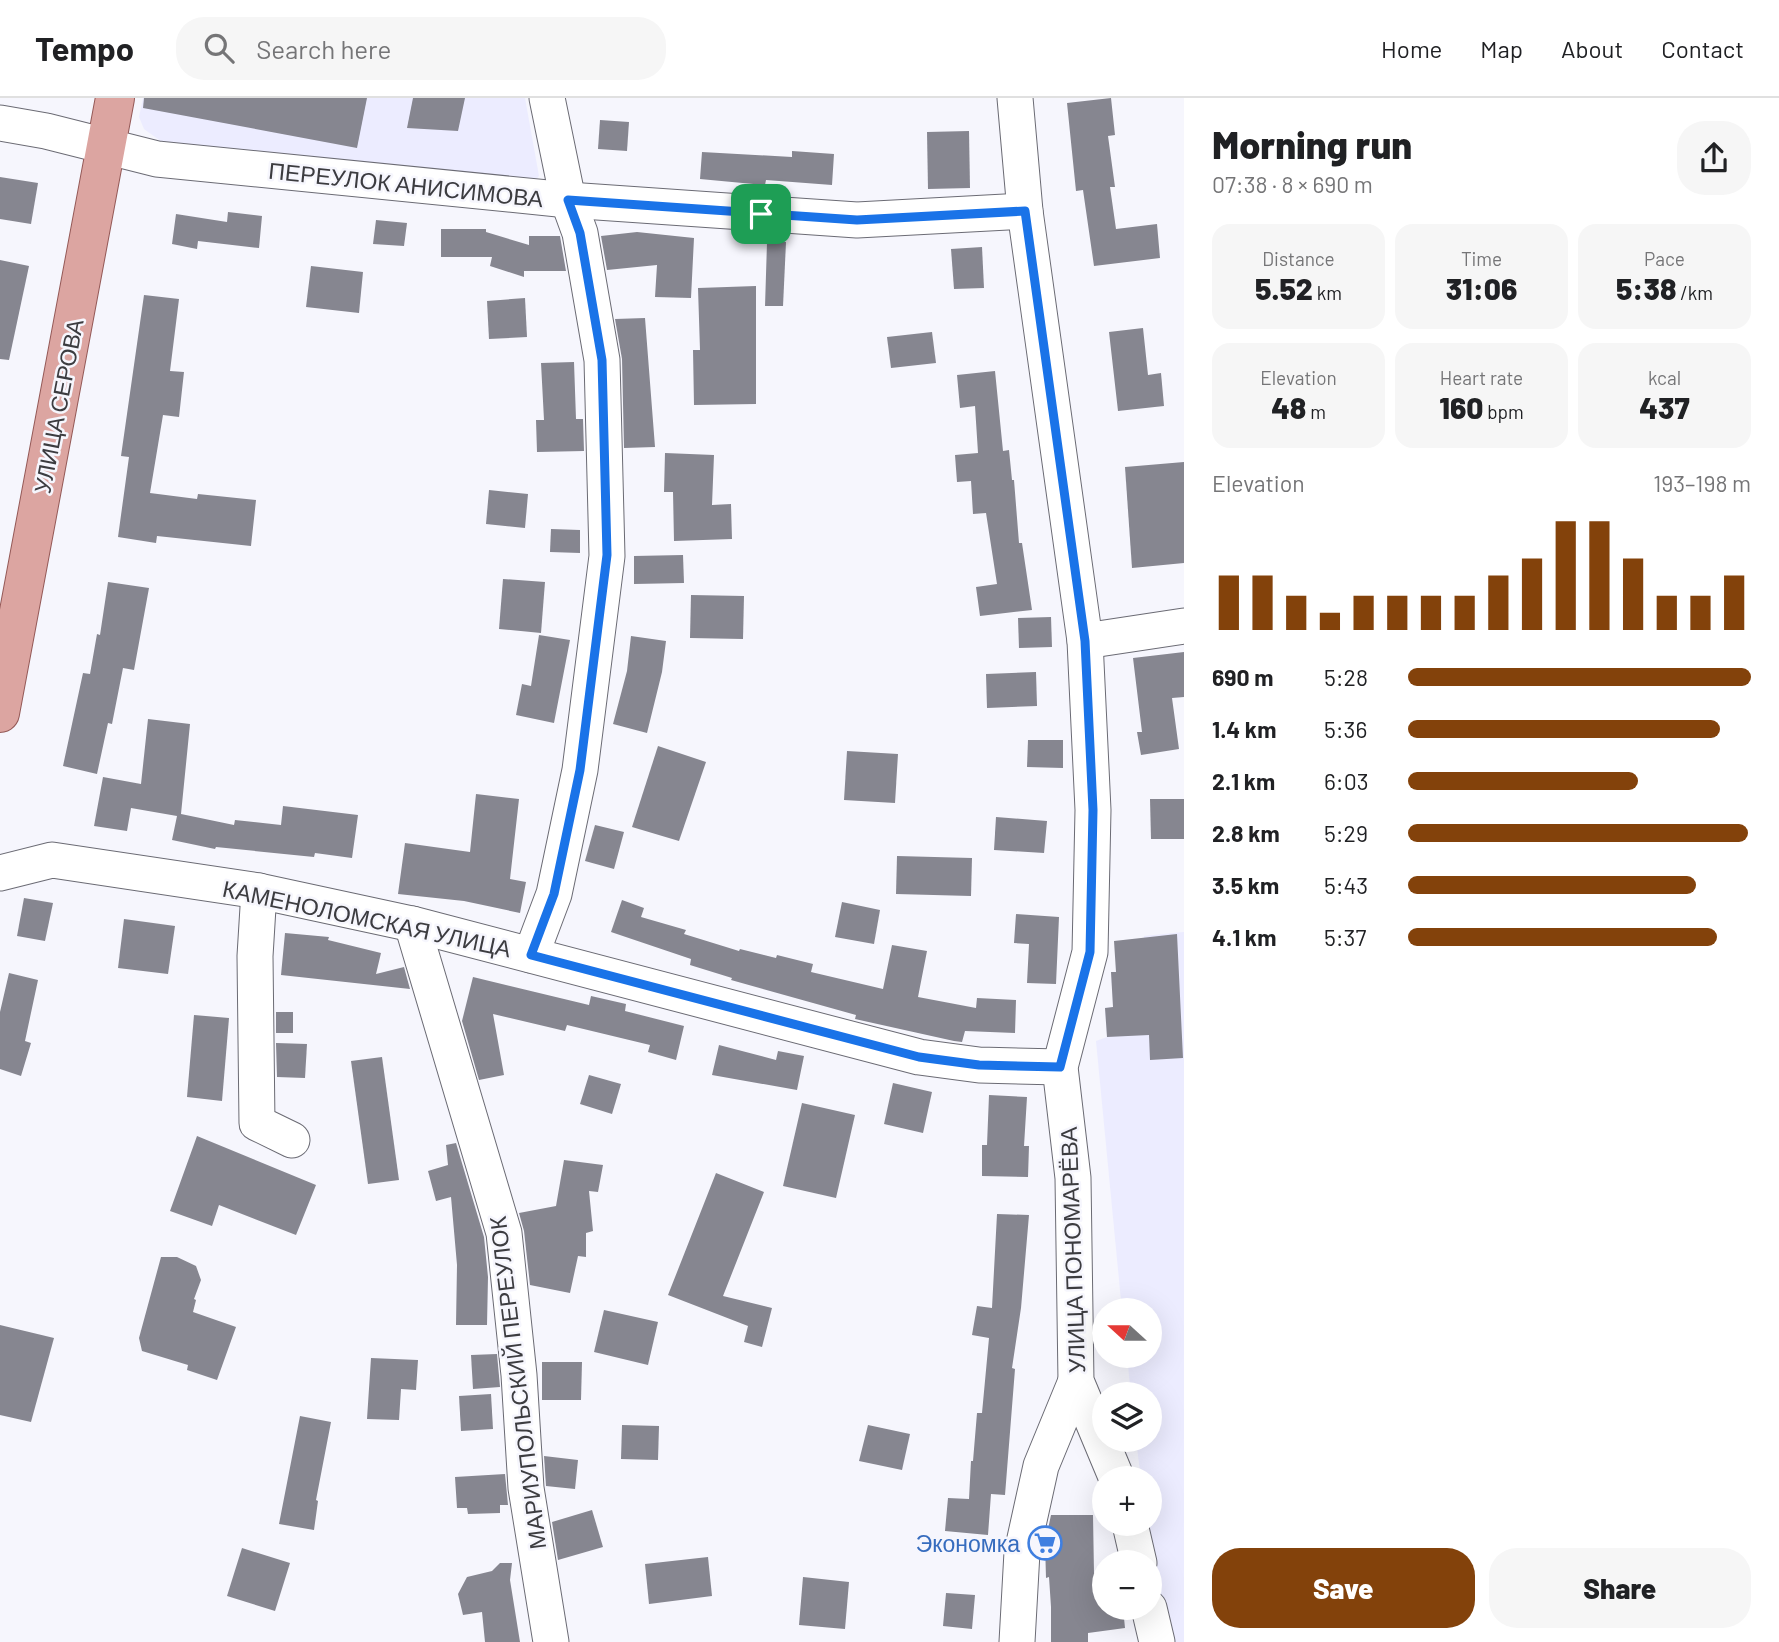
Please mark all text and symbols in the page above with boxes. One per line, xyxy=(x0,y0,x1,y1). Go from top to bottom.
search box xyxy=(176,17,666,80)
text: Tempo xyxy=(35,28,134,68)
icon: search xyxy=(200,29,238,67)
text: Search here xyxy=(256,33,391,64)
text: Home xyxy=(1381,34,1442,63)
text: Map xyxy=(1480,34,1523,63)
text: About xyxy=(1561,34,1623,63)
text: Contact xyxy=(1661,34,1744,63)
text: Morning run xyxy=(1212,121,1412,167)
button: share xyxy=(1677,121,1751,195)
street label: ПЕРЕУЛОК АНИСИМОВА xyxy=(267,156,545,212)
text: 07:38 · 8 × 690 m xyxy=(1212,170,1373,198)
pin xyxy=(731,184,791,244)
icon: arrive xyxy=(742,195,780,233)
text: Distance xyxy=(1262,247,1335,270)
text: Time xyxy=(1461,247,1502,270)
text: Pace xyxy=(1644,247,1685,270)
text: 5.52 xyxy=(1255,270,1313,306)
text: 31:06 xyxy=(1446,270,1517,306)
text: 5:38 xyxy=(1616,270,1676,306)
text: km xyxy=(1313,281,1342,304)
text: /km xyxy=(1676,281,1713,304)
street label: УЛИЦА СЕРОВА xyxy=(27,316,89,496)
text: Elevation xyxy=(1260,366,1337,389)
text: Heart rate xyxy=(1440,366,1523,389)
text: kcal xyxy=(1648,366,1681,389)
text: 48 xyxy=(1271,389,1306,425)
text: 160 xyxy=(1439,389,1483,425)
text: 437 xyxy=(1639,389,1690,425)
text: m xyxy=(1306,400,1326,423)
text: bpm xyxy=(1483,400,1524,423)
text: Elevation xyxy=(1212,469,1305,497)
text: 193–198 m xyxy=(1653,469,1751,497)
text: 690 m xyxy=(1212,663,1273,691)
text: 5:28 xyxy=(1324,663,1368,691)
text: 1.4 km xyxy=(1212,715,1276,743)
text: 5:36 xyxy=(1324,715,1367,743)
text: 2.1 km xyxy=(1212,767,1275,795)
text: 6:03 xyxy=(1324,767,1368,795)
text: 2.8 km xyxy=(1212,819,1280,847)
text: 5:29 xyxy=(1324,819,1368,847)
text: 3.5 km xyxy=(1212,871,1279,899)
text: 5:43 xyxy=(1324,871,1368,899)
street label: КАМЕНОЛОМСКАЯ УЛИЦА xyxy=(220,874,514,962)
text: 4.1 km xyxy=(1212,923,1276,951)
text: 5:37 xyxy=(1324,923,1366,951)
street label: УЛИЦА ПОНОМАРЁВА xyxy=(1054,1126,1090,1374)
street label: МАРИУПОЛЬСКИЙ ПЕРЕУЛОК xyxy=(483,1214,551,1551)
north arrow xyxy=(1092,1298,1162,1368)
map controls xyxy=(1092,1298,1162,1620)
button: layers xyxy=(1092,1382,1162,1452)
button: + xyxy=(1092,1466,1162,1536)
supermarket icon: Экономка xyxy=(1026,1524,1064,1562)
place label: Экономка xyxy=(916,1529,1020,1557)
button: Save xyxy=(1212,1548,1475,1628)
button: Share xyxy=(1489,1548,1751,1628)
button: − xyxy=(1092,1550,1162,1620)

